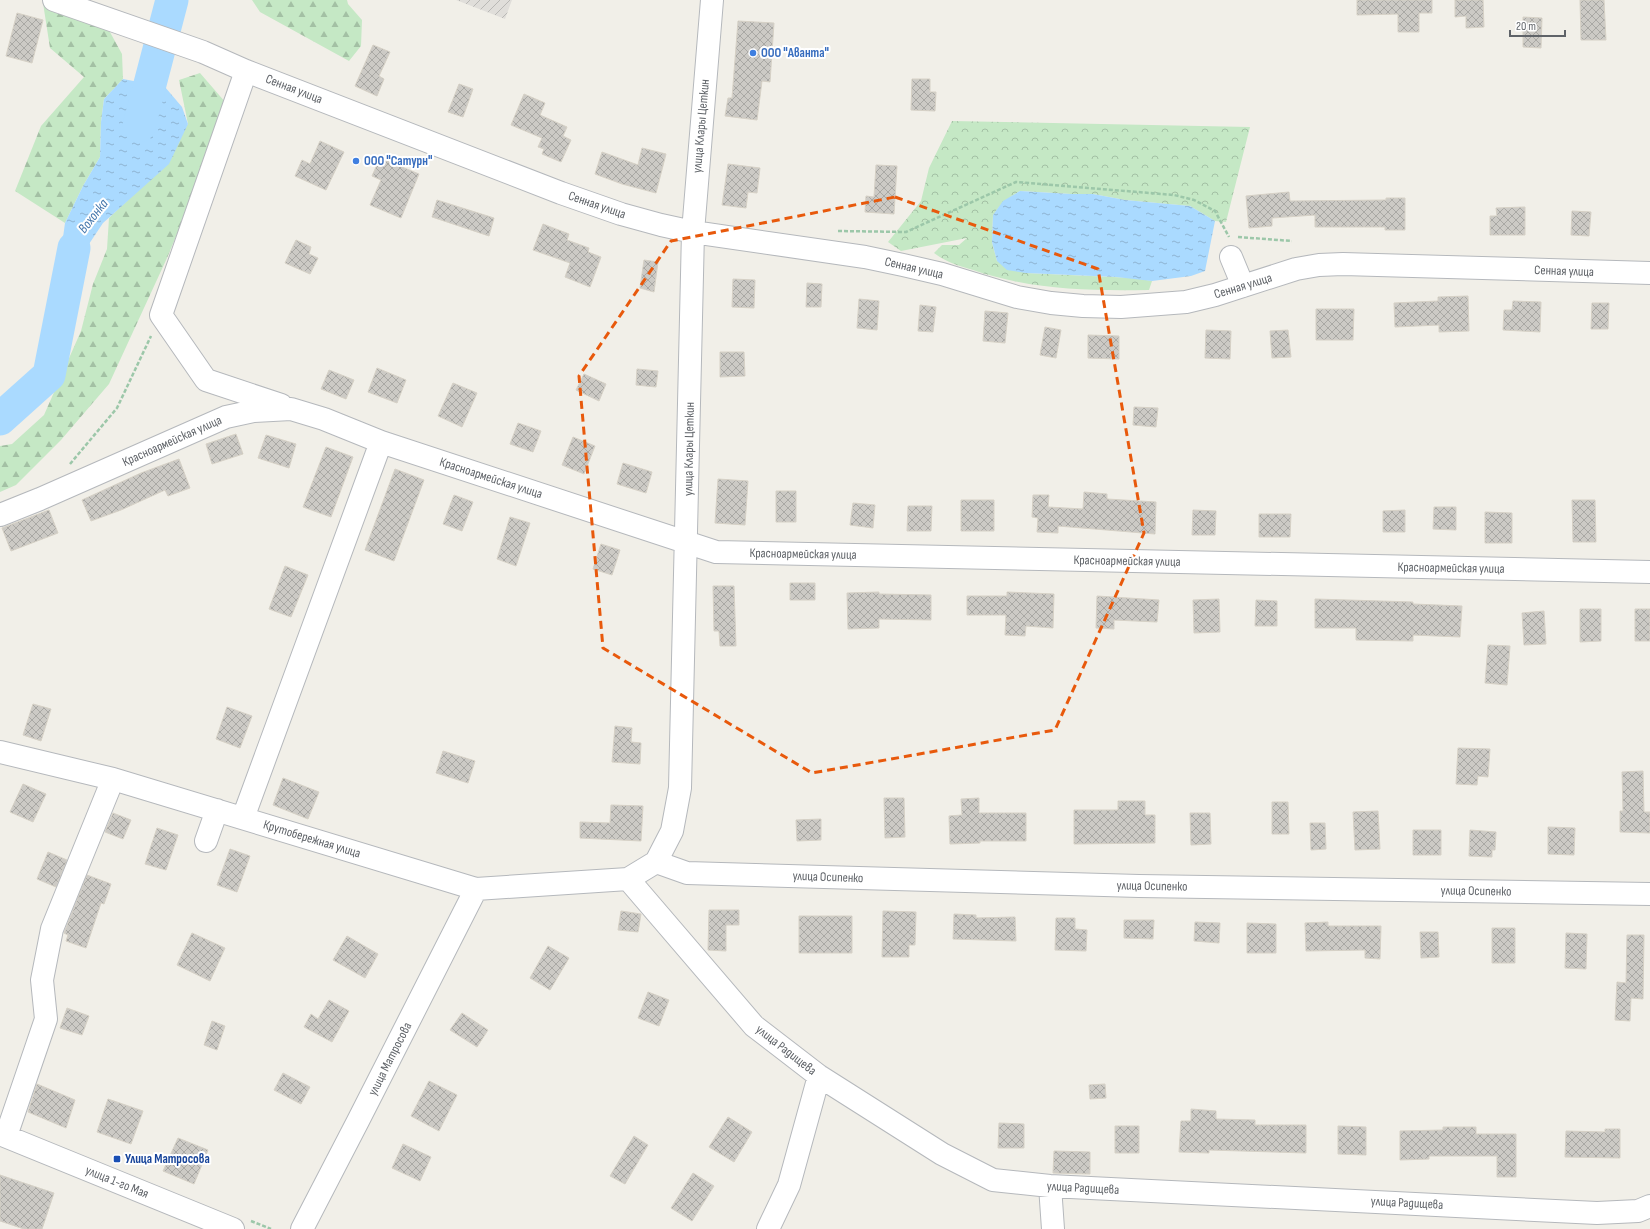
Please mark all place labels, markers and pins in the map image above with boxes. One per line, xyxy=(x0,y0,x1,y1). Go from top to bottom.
place label: ООО "Аванта" xyxy=(761,45,829,61)
marker: ООО "Аванта" xyxy=(748,48,758,58)
place label: ООО "Сатурн" xyxy=(364,153,432,169)
marker: ООО "Сатурн" xyxy=(351,156,361,166)
place label: Улица Матросова xyxy=(125,1151,210,1167)
marker: Улица Матросова xyxy=(112,1154,122,1164)

